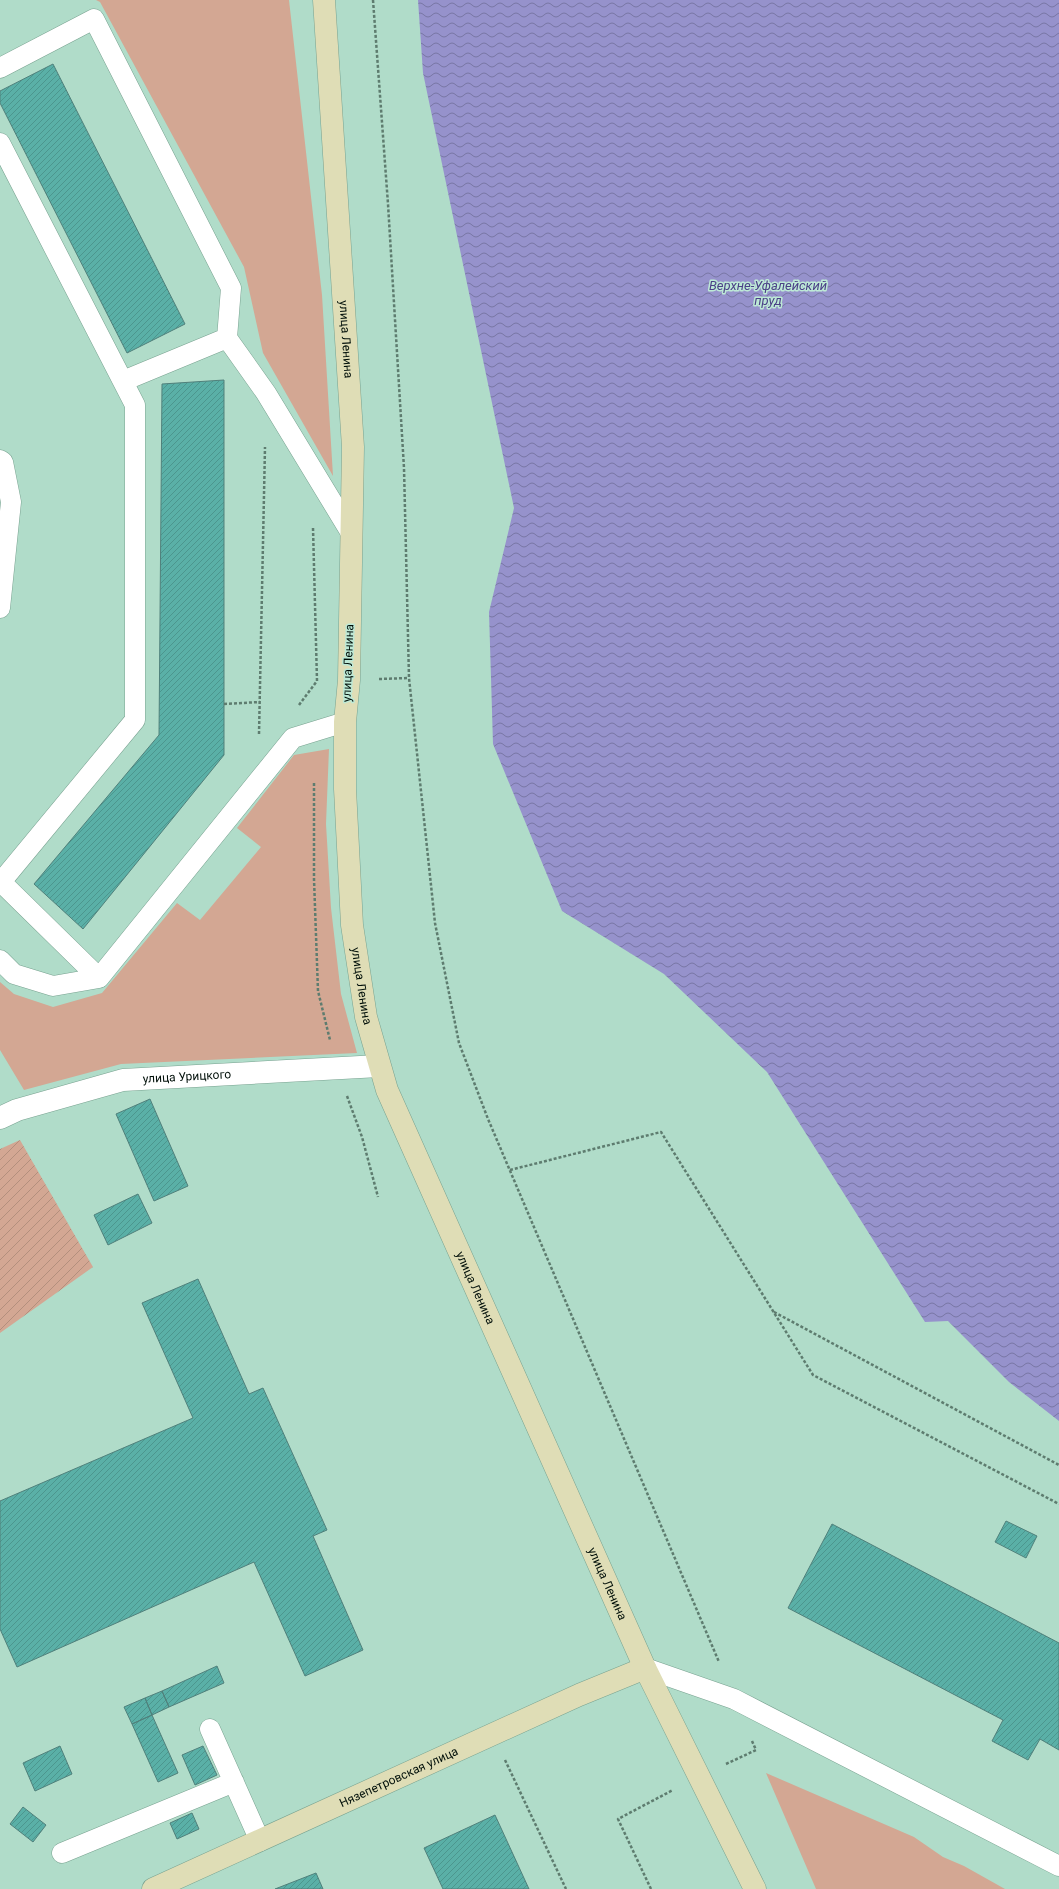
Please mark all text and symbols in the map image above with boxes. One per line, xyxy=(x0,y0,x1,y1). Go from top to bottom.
water label: Верхне-Уфалейский пруд xyxy=(709,278,827,308)
street label: улица Ленина xyxy=(336,300,356,379)
street label: улица Ленина xyxy=(340,624,356,702)
street label: улица Ленина xyxy=(348,946,375,1026)
street label: улица Урицкого xyxy=(142,1067,232,1086)
street label: улица Ленина xyxy=(453,1249,498,1326)
street label: улица Ленина xyxy=(585,1545,630,1622)
street label: Нязепетровская улица xyxy=(337,1744,460,1810)

